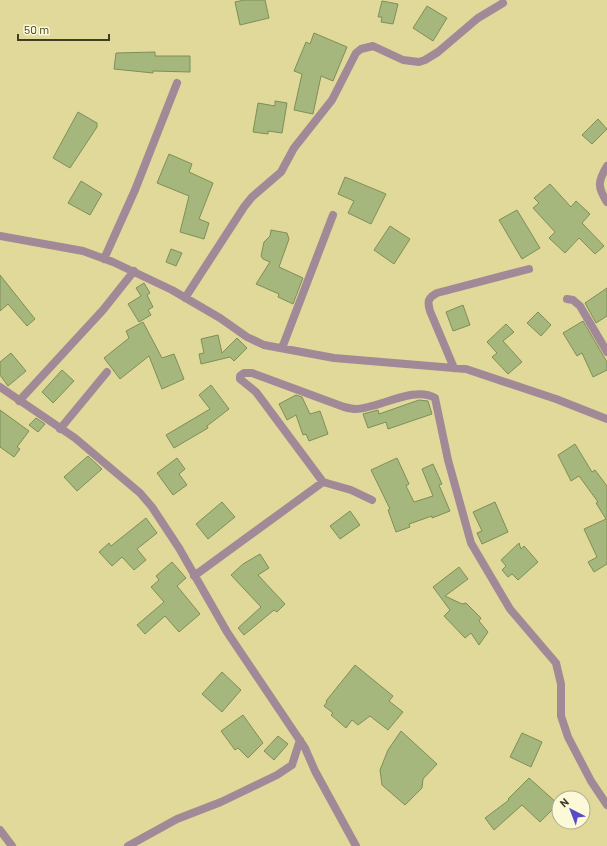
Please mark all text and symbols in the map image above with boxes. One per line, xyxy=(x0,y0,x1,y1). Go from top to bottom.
scale bar xyxy=(18,16,109,42)
text: 50 m xyxy=(24,22,49,36)
north arrow xyxy=(551,790,591,830)
text: N xyxy=(557,795,571,809)

